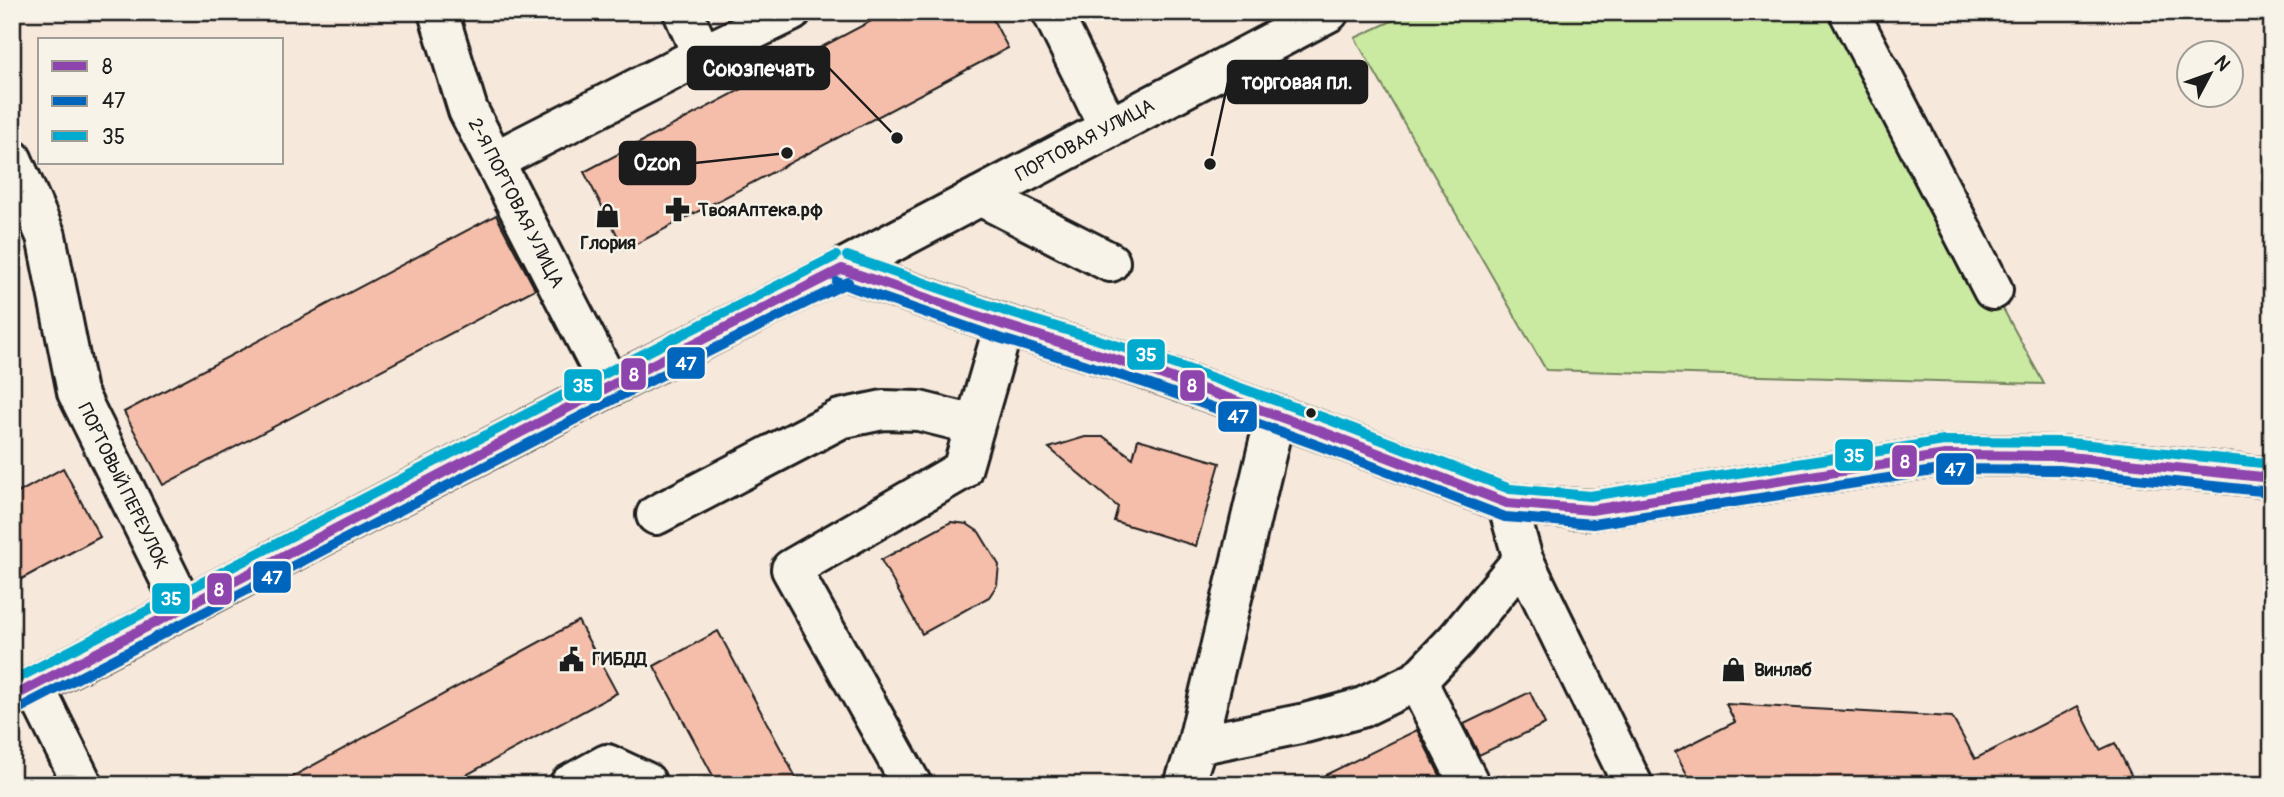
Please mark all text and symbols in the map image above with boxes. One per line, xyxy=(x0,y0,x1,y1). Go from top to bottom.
legend xyxy=(38,38,284,164)
north arrow xyxy=(2176,38,2246,108)
callout: Союзпечать xyxy=(688,47,829,89)
text: N xyxy=(2209,51,2235,76)
text: 8 xyxy=(102,54,113,81)
text: Союзпечать xyxy=(703,56,815,83)
callout: торговая пл. xyxy=(1228,61,1367,103)
text: торговая пл. xyxy=(1241,69,1353,96)
text: 47 xyxy=(102,88,125,115)
street label: ПОРТОВАЯ УЛИЦА xyxy=(1011,93,1159,187)
street label: 2-Я ПОРТОВАЯ УЛИЦА xyxy=(463,114,569,292)
text: 35 xyxy=(102,124,125,151)
callout: Ozon xyxy=(620,142,695,184)
text: Ozon xyxy=(633,150,681,177)
pharmacy icon: ТвояАптека.рф xyxy=(664,196,692,224)
place label: ТвояАптека.рф xyxy=(697,198,823,222)
shop icon: Глория xyxy=(594,201,622,229)
place label: Глория xyxy=(580,231,636,255)
line badge: 35 xyxy=(1126,338,1166,371)
text: 35 xyxy=(1136,343,1156,367)
line badge: 47 xyxy=(666,346,706,380)
text: 47 xyxy=(675,352,697,376)
line badge: 8 xyxy=(620,357,647,391)
text: 8 xyxy=(629,363,639,387)
line badge: 35 xyxy=(563,368,603,402)
line badge: 8 xyxy=(1179,369,1206,402)
text: 35 xyxy=(573,374,593,398)
text: 8 xyxy=(1187,374,1197,398)
street label: ПОРТОВЫЙ ПЕРЕУЛОК xyxy=(72,399,174,573)
line badge: 47 xyxy=(1217,400,1258,433)
text: 47 xyxy=(1227,405,1249,429)
unlabelled marker xyxy=(1304,406,1318,420)
line badge: 35 xyxy=(1834,438,1874,472)
text: 35 xyxy=(1844,444,1864,468)
line badge: 8 xyxy=(1891,444,1918,478)
text: 8 xyxy=(1900,450,1910,474)
line badge: 47 xyxy=(1935,452,1975,486)
text: 47 xyxy=(1944,458,1966,482)
line badge: 47 xyxy=(252,560,292,594)
text: 47 xyxy=(261,566,283,590)
line badge: 8 xyxy=(206,572,233,606)
text: 8 xyxy=(214,578,224,602)
line badge: 35 xyxy=(151,582,191,615)
text: 35 xyxy=(161,587,181,611)
public building icon: ГИБДД xyxy=(558,645,586,673)
place label: ГИБДД xyxy=(592,647,647,671)
shop icon: Винлаб xyxy=(1720,656,1748,684)
place label: Винлаб xyxy=(1754,658,1812,682)

